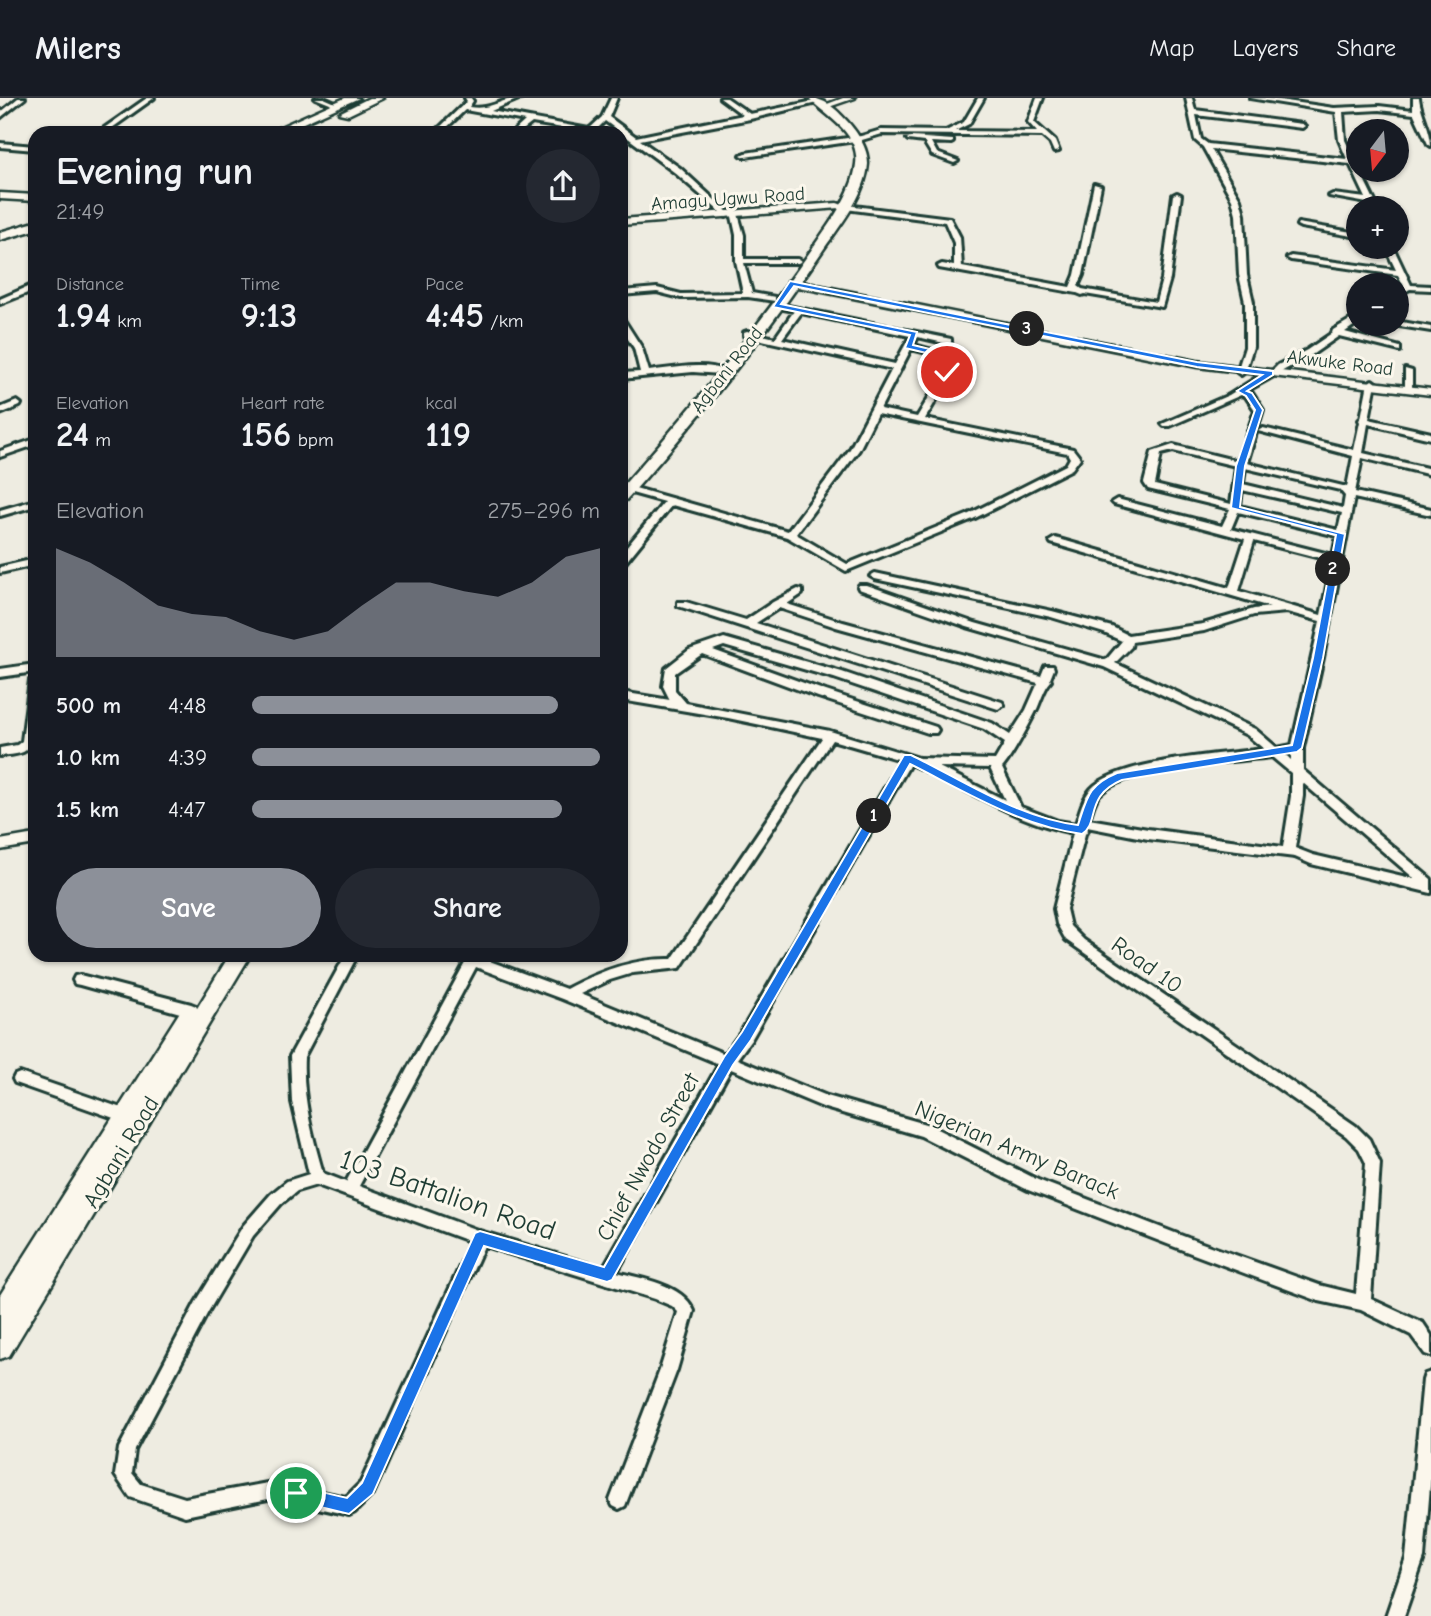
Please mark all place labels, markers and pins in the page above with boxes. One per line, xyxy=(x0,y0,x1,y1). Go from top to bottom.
pin: 3 xyxy=(1010,312,1044,346)
pin xyxy=(917,342,977,402)
pin: 2 xyxy=(1316,552,1350,587)
pin: 1 xyxy=(856,798,892,834)
pin xyxy=(266,1463,326,1523)

